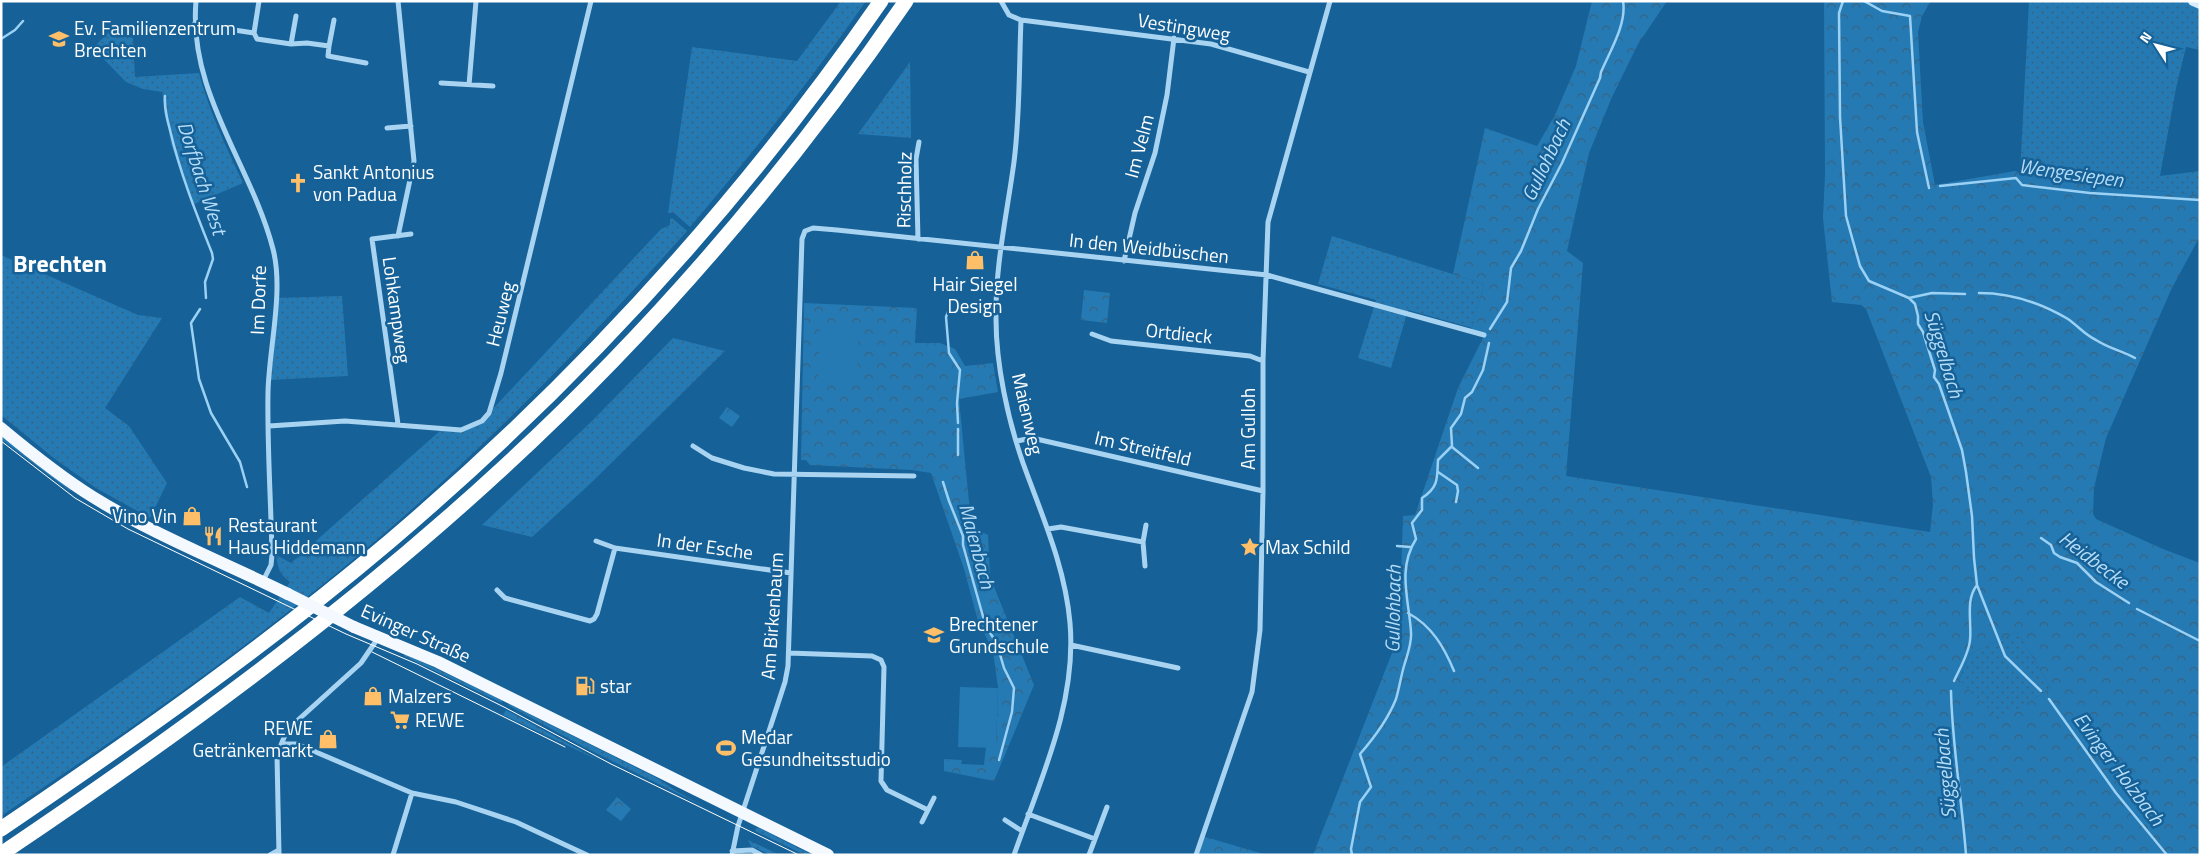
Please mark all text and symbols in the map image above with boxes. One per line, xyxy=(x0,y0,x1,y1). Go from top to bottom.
street label: Vestingweg xyxy=(1136,5,1233,48)
place label: Ev. Familienzentrum Brechten xyxy=(74,13,236,64)
north arrow xyxy=(2131,20,2181,70)
text: N xyxy=(2134,27,2156,47)
school or university icon: Ev. Familienzentrum Brechten xyxy=(48,28,70,50)
street label: Im Velm xyxy=(1116,111,1161,181)
water label: Gullohbach xyxy=(1513,112,1579,206)
water label: Dorfbach West xyxy=(170,117,236,241)
water label: Wengesiepen xyxy=(2017,150,2126,195)
street label: Rischholz xyxy=(888,152,919,228)
place label: Sankt Antonius von Padua xyxy=(313,157,435,208)
church icon: Sankt Antonius von Padua xyxy=(287,172,309,194)
street label: In den Weidbüschen xyxy=(1068,225,1230,270)
district label: Brechten xyxy=(13,245,107,281)
shop icon: Hair Siegel Design xyxy=(964,249,986,271)
street label: Lohkampweg xyxy=(376,255,419,365)
street label: Im Dorfe xyxy=(242,265,273,335)
place label: Hair Siegel Design xyxy=(932,269,1018,320)
street label: Heuweg xyxy=(477,278,522,349)
water label: Süggelbach xyxy=(1916,306,1973,403)
street label: Ortdieck xyxy=(1144,315,1214,350)
street label: Maienweg xyxy=(1005,370,1052,458)
street label: Am Gulloh xyxy=(1233,388,1262,470)
street label: Im Streitfeld xyxy=(1092,422,1194,473)
water label: Maienbach xyxy=(951,500,1004,593)
place label: Vino Vin xyxy=(112,501,177,530)
shop icon: Vino Vin xyxy=(181,505,203,527)
place label: Restaurant Haus Hiddemann xyxy=(228,510,366,561)
water label: Heidbecke xyxy=(2053,523,2137,597)
street label: In der Esche xyxy=(655,524,755,567)
restaurant icon: Restaurant Haus Hiddemann xyxy=(202,525,224,547)
place label: Max Schild xyxy=(1265,532,1351,561)
place icon: Max Schild xyxy=(1239,536,1261,558)
street label: Am Birkenbaum xyxy=(753,551,790,681)
water label: Gullohbach xyxy=(1376,564,1409,653)
street label: Evinger Straße xyxy=(357,595,476,670)
place label: Brechtener Grundschule xyxy=(949,609,1049,660)
school or university icon: Brechtener Grundschule xyxy=(923,624,945,646)
place label: star xyxy=(600,671,632,700)
fuel station icon: star xyxy=(574,675,596,697)
place label: Malzers xyxy=(388,681,452,710)
shop icon: Malzers xyxy=(362,685,384,707)
place label: REWE xyxy=(415,705,465,734)
water label: Evinger Holzbach xyxy=(2066,705,2173,833)
supermarket icon: REWE xyxy=(389,709,411,731)
place label: REWE Getränkemarkt xyxy=(193,713,313,764)
place label: Medar Gesundheitsstudio xyxy=(741,722,891,773)
water label: Süggelbach xyxy=(1925,727,1964,820)
shop icon: REWE Getränkemarkt xyxy=(317,728,339,750)
sports icon: Medar Gesundheitsstudio xyxy=(715,737,737,759)

